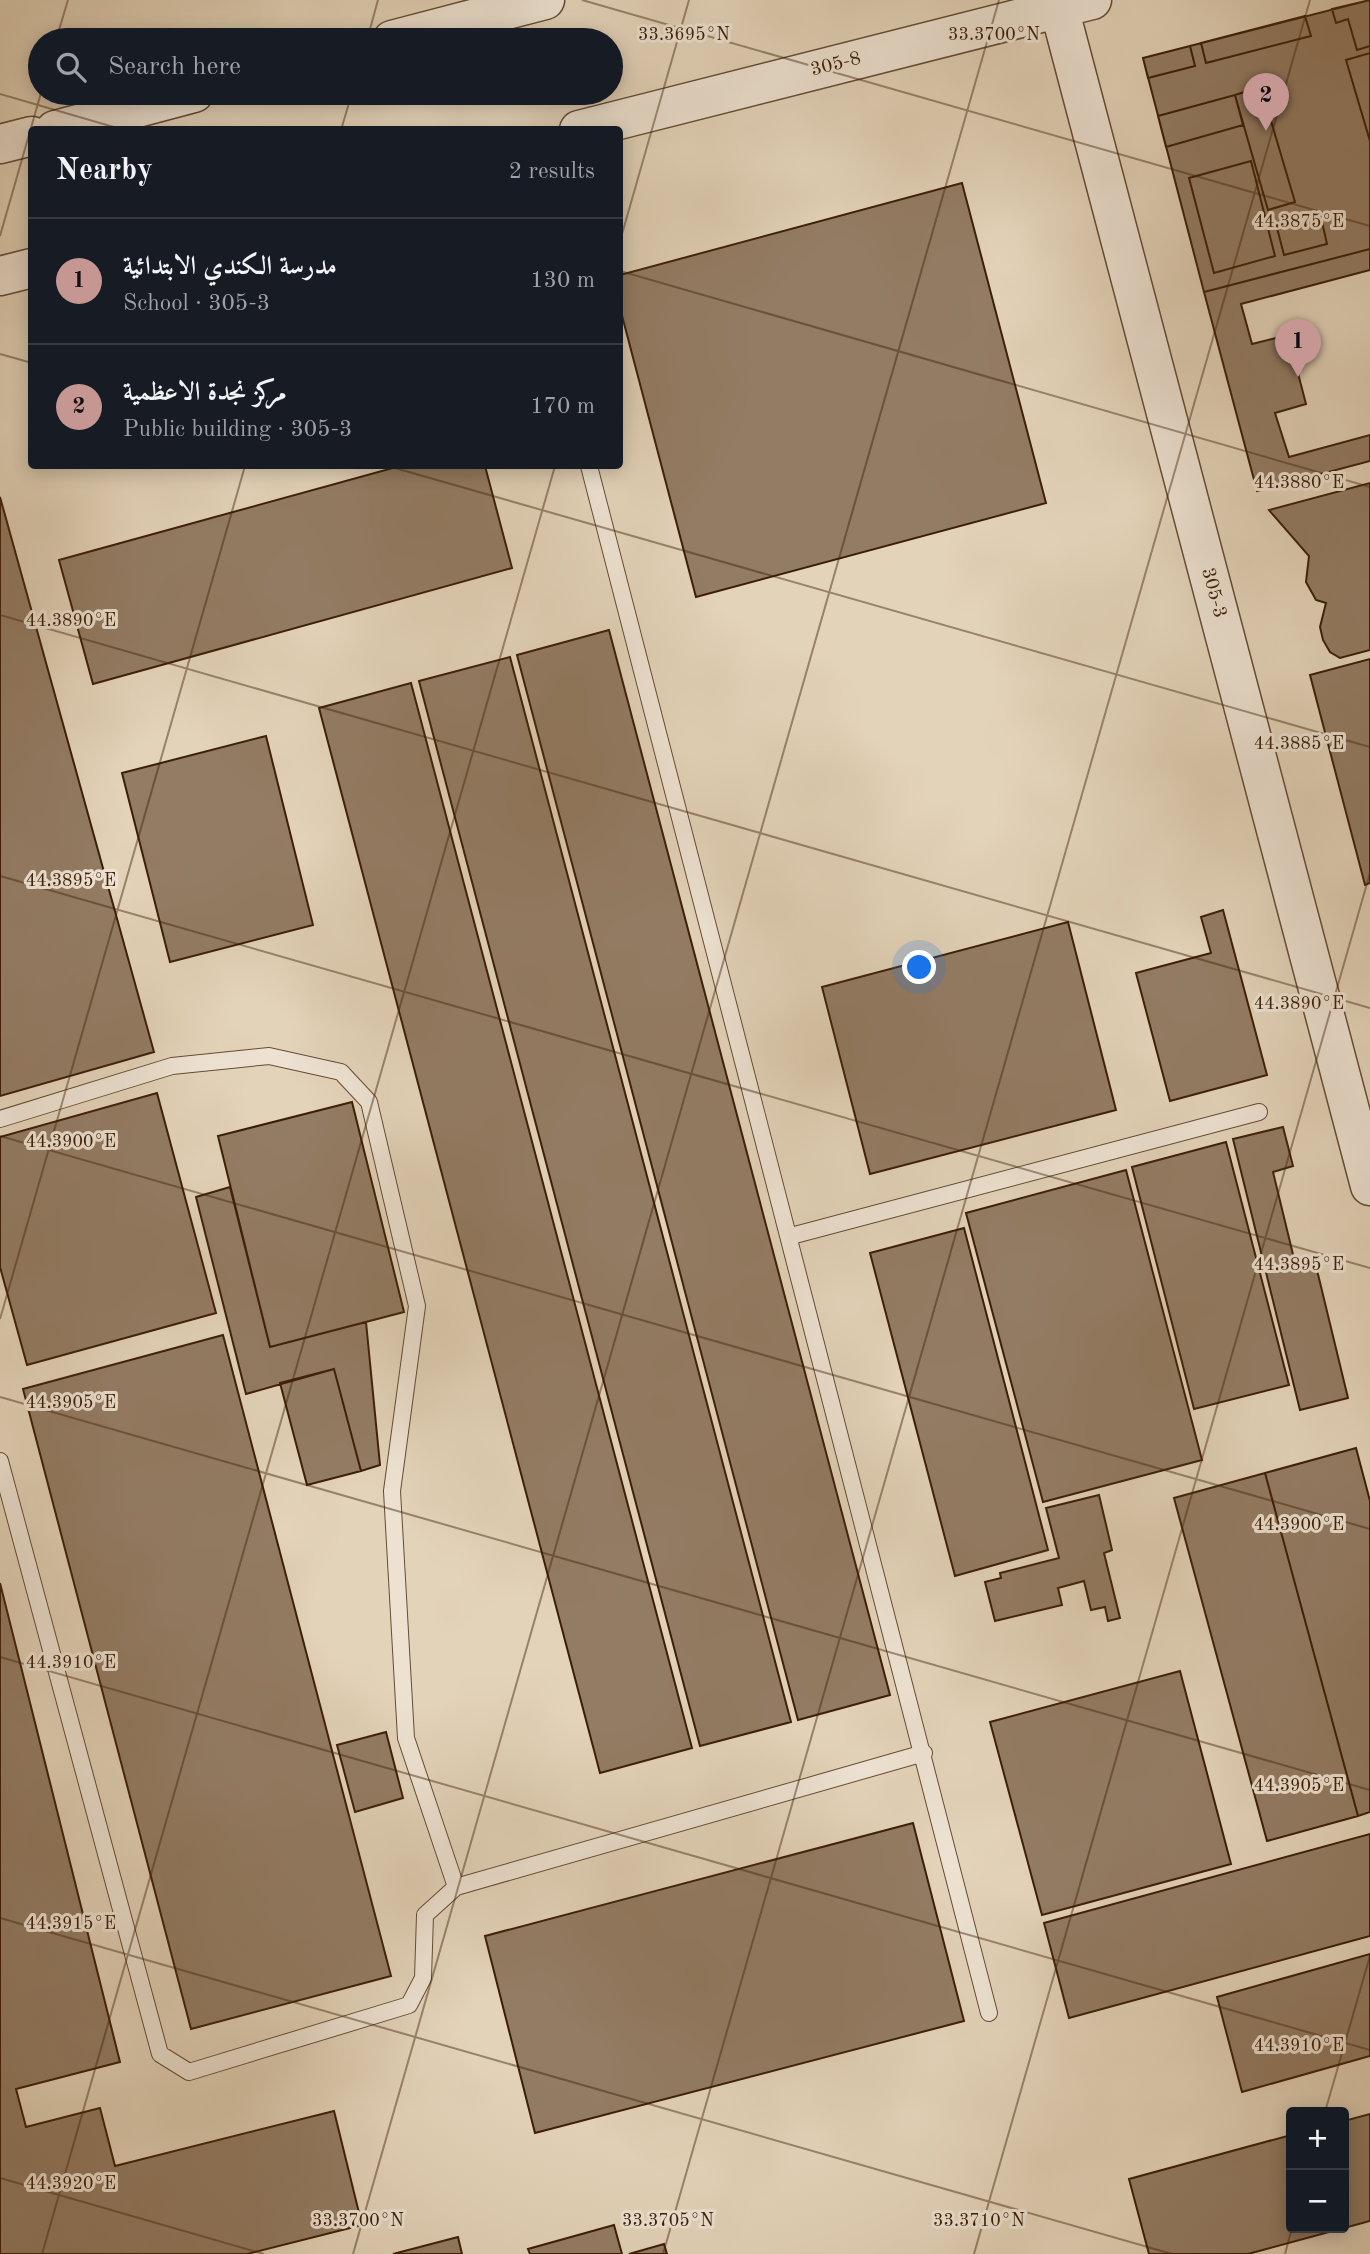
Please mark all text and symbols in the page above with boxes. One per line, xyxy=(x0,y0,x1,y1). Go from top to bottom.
text: 33.3695°N xyxy=(638,26,730,44)
text: 33.3700°N xyxy=(948,26,1040,44)
search box xyxy=(28,28,623,105)
icon: search xyxy=(52,48,90,86)
street label: 305-8 xyxy=(809,50,863,80)
text: Search here xyxy=(108,54,241,80)
pin: 2 xyxy=(1243,73,1289,131)
text: Nearby xyxy=(56,156,153,186)
text: 2 results xyxy=(509,160,595,183)
text: 44.3875°E xyxy=(1254,213,1344,231)
text: مدرسة الكندي الابتدائية xyxy=(123,254,337,280)
text: 1 xyxy=(72,269,86,292)
text: 130 m xyxy=(530,269,595,292)
text: School · 305-3 xyxy=(123,292,270,315)
pin: 1 xyxy=(1275,319,1321,377)
text: مركز نجدة الاعظمية xyxy=(123,380,286,406)
text: 2 xyxy=(72,395,86,418)
text: 170 m xyxy=(530,395,595,418)
text: Public building · 305-3 xyxy=(123,418,352,441)
text: 44.3880°E xyxy=(1254,474,1344,492)
street label: 305-3 xyxy=(1197,566,1229,620)
text: 44.3890°E xyxy=(26,612,116,630)
text: 44.3885°E xyxy=(1254,735,1344,753)
text: 44.3895°E xyxy=(26,872,116,890)
your location xyxy=(902,950,936,984)
text: 44.3890°E xyxy=(1254,995,1344,1013)
text: 44.3900°E xyxy=(26,1133,116,1151)
text: 44.3895°E xyxy=(1254,1256,1344,1274)
text: 44.3905°E xyxy=(26,1394,116,1412)
text: 44.3900°E xyxy=(1254,1516,1344,1534)
text: 44.3910°E xyxy=(26,1654,116,1672)
text: 44.3905°E xyxy=(1254,1777,1344,1795)
text: 44.3915°E xyxy=(26,1915,116,1933)
text: 44.3910°E xyxy=(1254,2037,1344,2055)
map controls xyxy=(1286,2107,1349,2233)
button: + xyxy=(1286,2107,1349,2170)
button: − xyxy=(1286,2170,1349,2233)
text: 44.3920°E xyxy=(26,2175,116,2193)
text: 33.3700°N xyxy=(312,2212,404,2230)
text: 33.3705°N xyxy=(622,2212,714,2230)
text: 33.3710°N xyxy=(933,2212,1025,2230)

